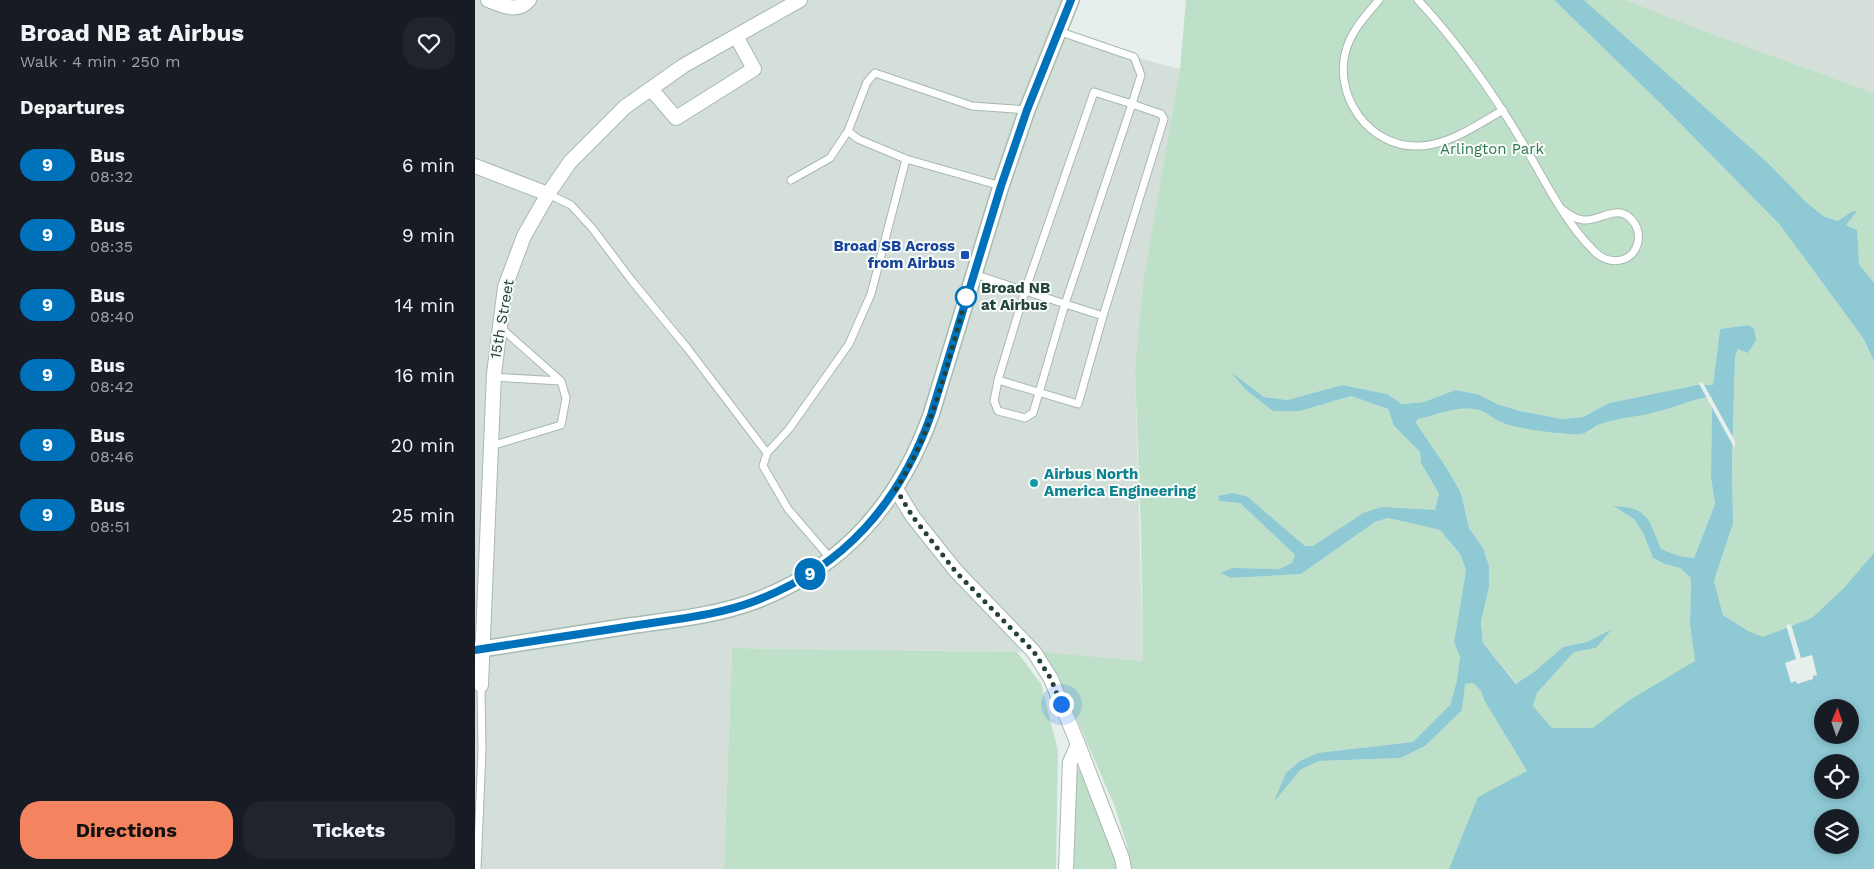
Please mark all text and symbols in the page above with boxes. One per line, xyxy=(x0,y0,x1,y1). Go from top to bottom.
button: heart xyxy=(403,17,455,69)
text: Broad NB at Airbus xyxy=(20,19,244,47)
text: Walk · 4 min · 250 m xyxy=(20,52,180,71)
text: Departures xyxy=(20,96,125,119)
park label: Arlington Park xyxy=(1440,140,1544,158)
text: Bus xyxy=(90,144,125,167)
text: 9 xyxy=(42,154,53,175)
text: 6 min xyxy=(402,154,455,177)
text: 08:32 xyxy=(90,167,133,186)
text: Bus xyxy=(90,214,125,237)
text: 9 xyxy=(42,224,53,245)
text: 9 min xyxy=(402,224,455,247)
text: 08:35 xyxy=(90,237,133,256)
place label: Broad SB Across from Airbus xyxy=(833,237,955,272)
marker: Broad SB Across from Airbus xyxy=(959,249,971,261)
street label: 15th Street xyxy=(486,277,518,360)
place label: Broad NB at Airbus xyxy=(981,279,1050,314)
text: Bus xyxy=(90,284,125,307)
marker: Broad NB at Airbus xyxy=(955,286,977,308)
text: 9 xyxy=(42,294,53,315)
text: 14 min xyxy=(395,294,455,317)
text: 08:40 xyxy=(90,307,134,326)
text: Bus xyxy=(90,354,125,377)
text: 9 xyxy=(42,364,53,385)
text: 16 min xyxy=(395,364,455,387)
text: 08:42 xyxy=(90,377,134,396)
text: Bus xyxy=(90,424,125,447)
text: 9 xyxy=(42,434,53,455)
text: 20 min xyxy=(391,434,455,457)
text: 08:46 xyxy=(90,447,134,466)
place label: Airbus North America Engineering xyxy=(1044,465,1196,500)
marker: Airbus North America Engineering xyxy=(1028,477,1040,489)
text: Bus xyxy=(90,494,125,517)
text: 9 xyxy=(42,504,53,525)
text: 25 min xyxy=(391,504,455,527)
text: 08:51 xyxy=(90,517,130,536)
line badge: 9 xyxy=(794,558,826,590)
text: 9 xyxy=(804,563,816,584)
your location xyxy=(1049,692,1074,717)
north arrow xyxy=(1814,699,1859,744)
map controls xyxy=(1814,699,1859,854)
button: locate xyxy=(1814,754,1859,799)
button: Directions xyxy=(20,801,233,859)
button: Tickets xyxy=(243,801,455,859)
button: layers xyxy=(1814,809,1859,854)

